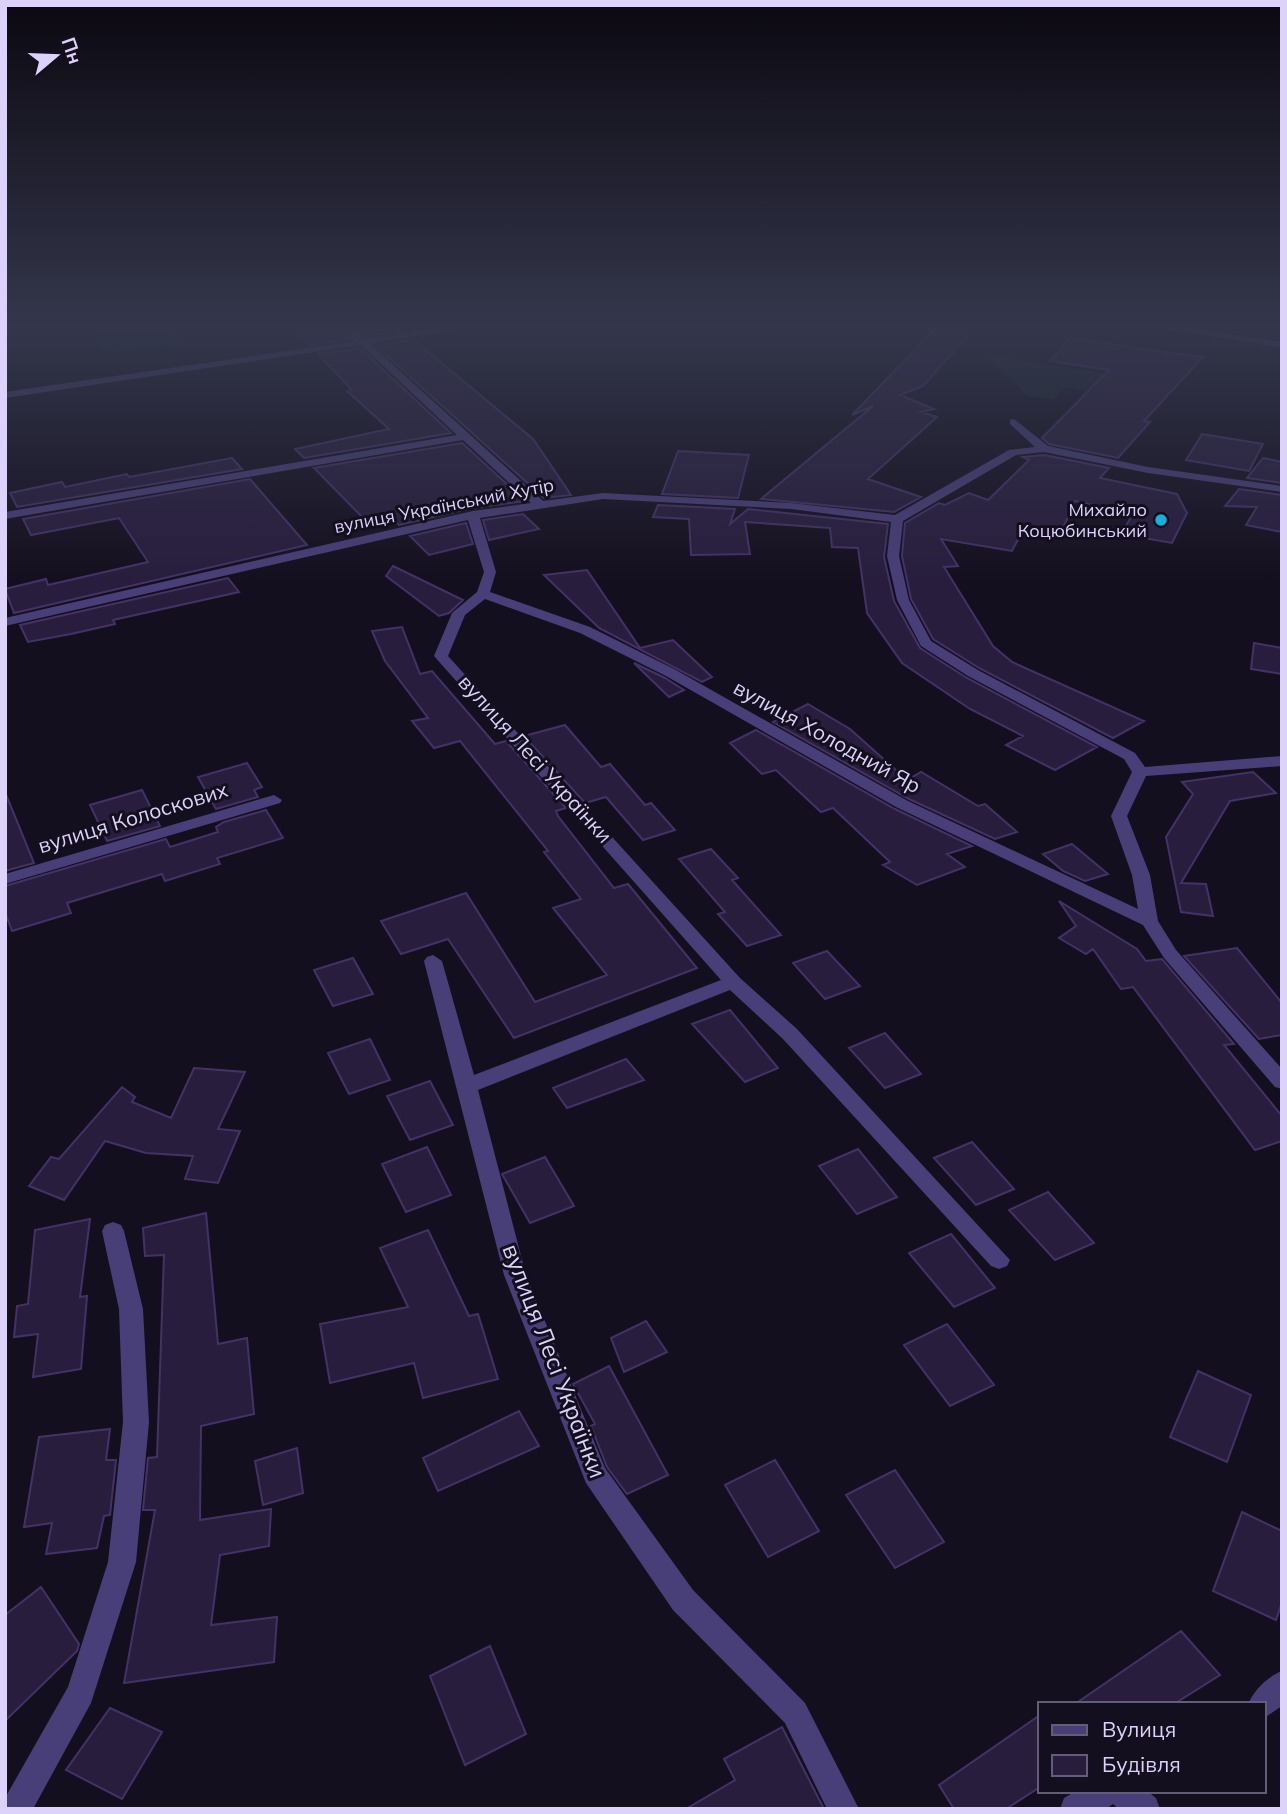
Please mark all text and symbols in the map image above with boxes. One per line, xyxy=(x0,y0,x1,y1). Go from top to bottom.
north arrow xyxy=(21,21,91,91)
text: Пн xyxy=(56,34,88,67)
street label: вулиця Український Хутір xyxy=(332,473,556,538)
place label: Михайло Коцюбинський xyxy=(1018,498,1147,542)
marker: Михайло Коцюбинський xyxy=(1153,512,1169,528)
street label: вулиця Лесі Українки xyxy=(453,669,618,848)
street label: вулиця Холодний Яр xyxy=(729,674,926,798)
street label: вулиця Колоскових xyxy=(35,776,231,858)
street label: вулиця Лесі Українки xyxy=(496,1239,613,1482)
legend xyxy=(1038,1702,1266,1793)
text: Вулиця xyxy=(1102,1716,1176,1742)
text: Будівля xyxy=(1102,1751,1181,1777)

